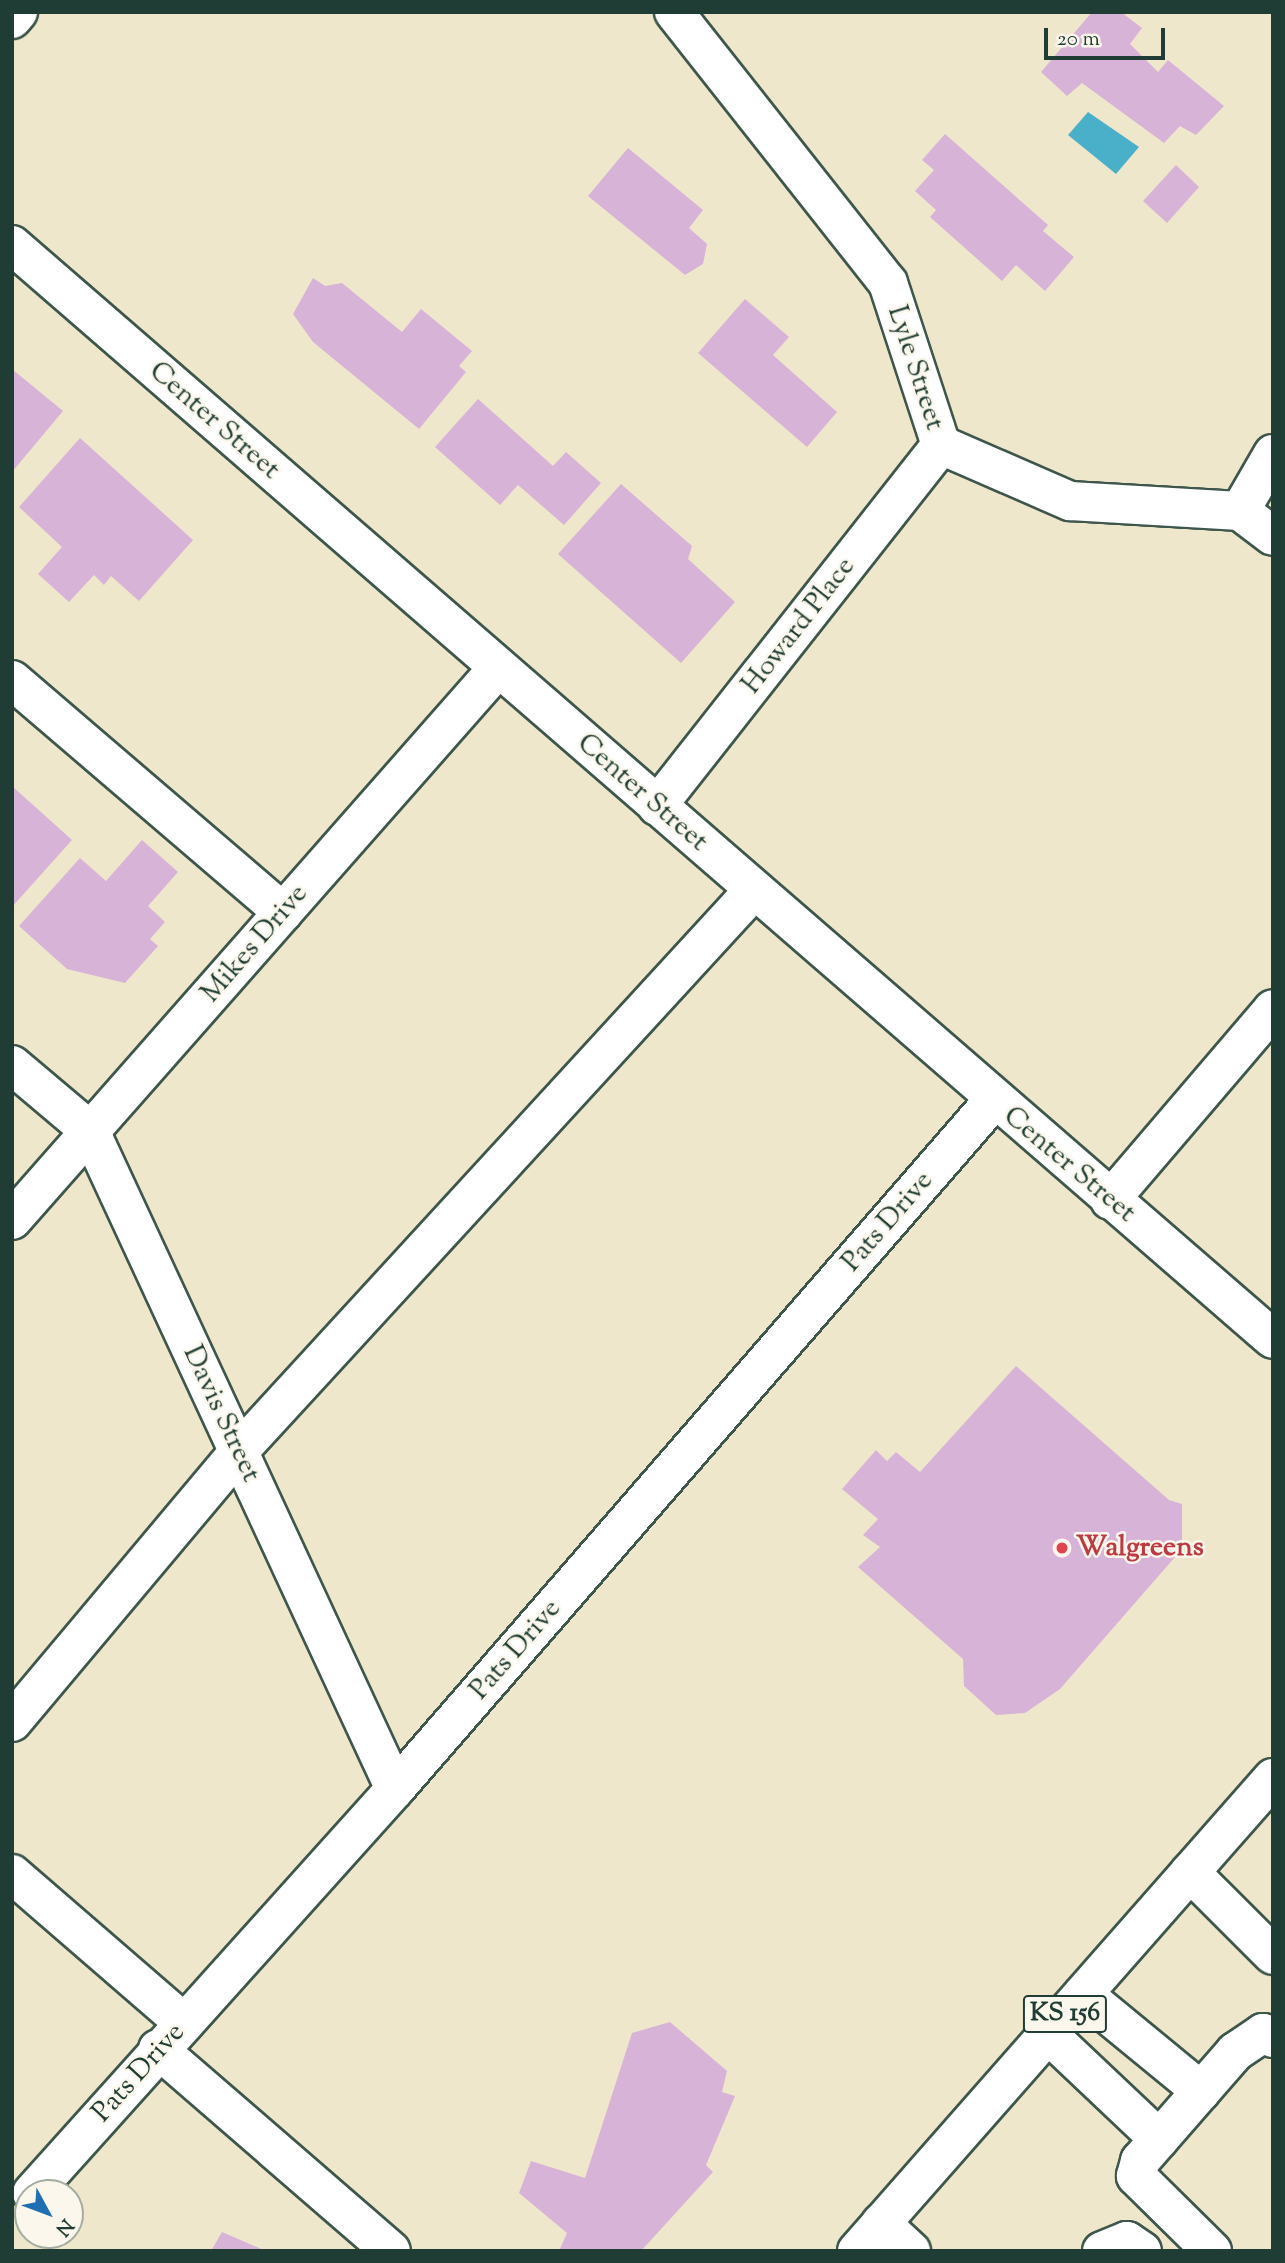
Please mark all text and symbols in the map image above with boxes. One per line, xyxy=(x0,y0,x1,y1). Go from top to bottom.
scale bar xyxy=(1047,14,1168,58)
text: 20 m xyxy=(1057,25,1100,55)
street label: Lyle Street xyxy=(879,302,951,434)
street label: Center Street xyxy=(142,355,286,487)
street label: Howard Place xyxy=(735,551,863,701)
street label: Center Street xyxy=(570,727,714,859)
street label: Mikes Drive xyxy=(194,878,316,1010)
street label: Center Street xyxy=(996,1100,1142,1230)
street label: Pats Drive xyxy=(835,1165,941,1279)
street label: Davis Street xyxy=(175,1340,267,1488)
place label: Walgreens xyxy=(1076,1531,1204,1565)
marker: Walgreens xyxy=(1054,1540,1070,1556)
street label: Pats Drive xyxy=(463,1593,569,1707)
road number: KS 156 xyxy=(1021,1992,1109,2036)
street label: Pats Drive xyxy=(86,2016,192,2130)
north arrow xyxy=(14,2179,84,2249)
text: N xyxy=(49,2212,79,2241)

